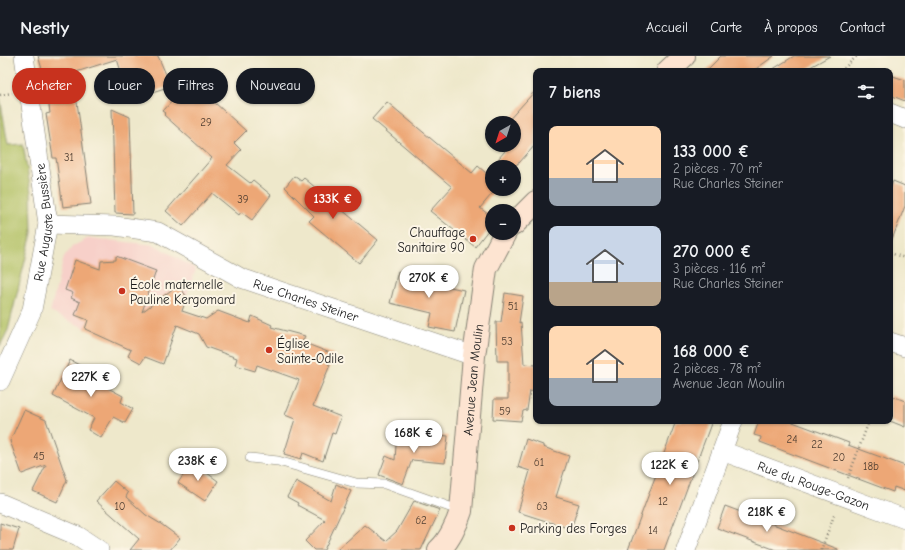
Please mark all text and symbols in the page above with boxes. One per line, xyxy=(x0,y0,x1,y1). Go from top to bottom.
text: Nestly xyxy=(20,17,69,39)
text: Accueil xyxy=(646,19,688,36)
text: Carte xyxy=(710,19,742,36)
text: À propos xyxy=(764,19,818,36)
text: Contact xyxy=(840,19,885,36)
chip: Acheter xyxy=(12,68,86,104)
chip: Louer xyxy=(94,68,155,104)
chip: Filtres xyxy=(163,68,228,104)
chip: Nouveau xyxy=(236,68,315,104)
icon: filters xyxy=(855,81,877,103)
text: 7 biens xyxy=(549,83,601,102)
house number: 29 xyxy=(200,116,212,129)
north arrow xyxy=(485,116,521,152)
map controls xyxy=(485,116,521,240)
icon: home xyxy=(581,142,629,190)
text: 133 000 € xyxy=(673,142,749,161)
house number: 31 xyxy=(64,151,74,164)
button: + xyxy=(485,160,521,196)
text: 2 pièces · 70 m² xyxy=(673,161,762,176)
street label: Rue Auguste Bussière xyxy=(30,162,55,282)
text: Rue Charles Steiner xyxy=(673,176,783,191)
pin: 133K € xyxy=(300,186,366,220)
text: 133K € xyxy=(314,191,352,206)
house number: 39 xyxy=(237,193,249,206)
button: − xyxy=(485,204,521,240)
place label: Chauffage Sanitaire 90 xyxy=(397,225,465,255)
marker: Chauffage Sanitaire 90 xyxy=(468,234,478,244)
icon: home xyxy=(581,242,629,290)
text: 270 000 € xyxy=(673,242,752,261)
text: 3 pièces · 116 m² xyxy=(673,261,765,276)
pin: 270K € xyxy=(396,265,462,299)
text: 270K € xyxy=(409,270,449,285)
street label: Rue Charles Steiner xyxy=(252,275,361,325)
place label: École maternelle Pauline Kergomard xyxy=(130,276,235,307)
text: Rue Charles Steiner xyxy=(673,276,783,291)
marker: École maternelle Pauline Kergomard xyxy=(117,286,127,296)
house number: 51 xyxy=(508,300,518,313)
street label: Avenue Jean Moulin xyxy=(460,323,486,436)
place label: Église Sainte-Odile xyxy=(277,335,344,366)
house number: 53 xyxy=(501,335,513,348)
icon: home xyxy=(581,342,629,390)
text: 168 000 € xyxy=(673,342,750,361)
marker: Église Sainte-Odile xyxy=(264,345,274,355)
text: 2 pièces · 78 m² xyxy=(673,361,761,376)
pin: 227K € xyxy=(58,364,124,398)
text: 227K € xyxy=(71,369,111,384)
text: Avenue Jean Moulin xyxy=(673,376,785,391)
house number: 59 xyxy=(499,405,511,418)
pin: 168K € xyxy=(381,420,447,454)
text: 168K € xyxy=(394,425,434,440)
house number: 24 xyxy=(786,433,798,446)
house number: 22 xyxy=(811,438,823,451)
pin: 238K € xyxy=(165,448,231,482)
house number: 45 xyxy=(33,450,45,463)
house number: 20 xyxy=(833,451,845,464)
pin: 122K € xyxy=(637,452,703,486)
text: 238K € xyxy=(178,453,218,468)
house number: 61 xyxy=(534,456,544,469)
text: 122K € xyxy=(651,457,689,472)
street label: Rue du Rouge-Gazon xyxy=(756,457,872,513)
house number: 18b xyxy=(863,460,879,473)
house number: 12 xyxy=(658,495,668,508)
pin: 218K € xyxy=(734,499,800,533)
house number: 10 xyxy=(114,500,126,513)
house number: 63 xyxy=(536,500,548,513)
text: 218K € xyxy=(747,504,787,519)
house number: 62 xyxy=(415,514,427,527)
place label: Parking des Forges xyxy=(520,521,627,536)
marker: Parking des Forges xyxy=(507,523,517,533)
house number: 14 xyxy=(648,524,658,537)

